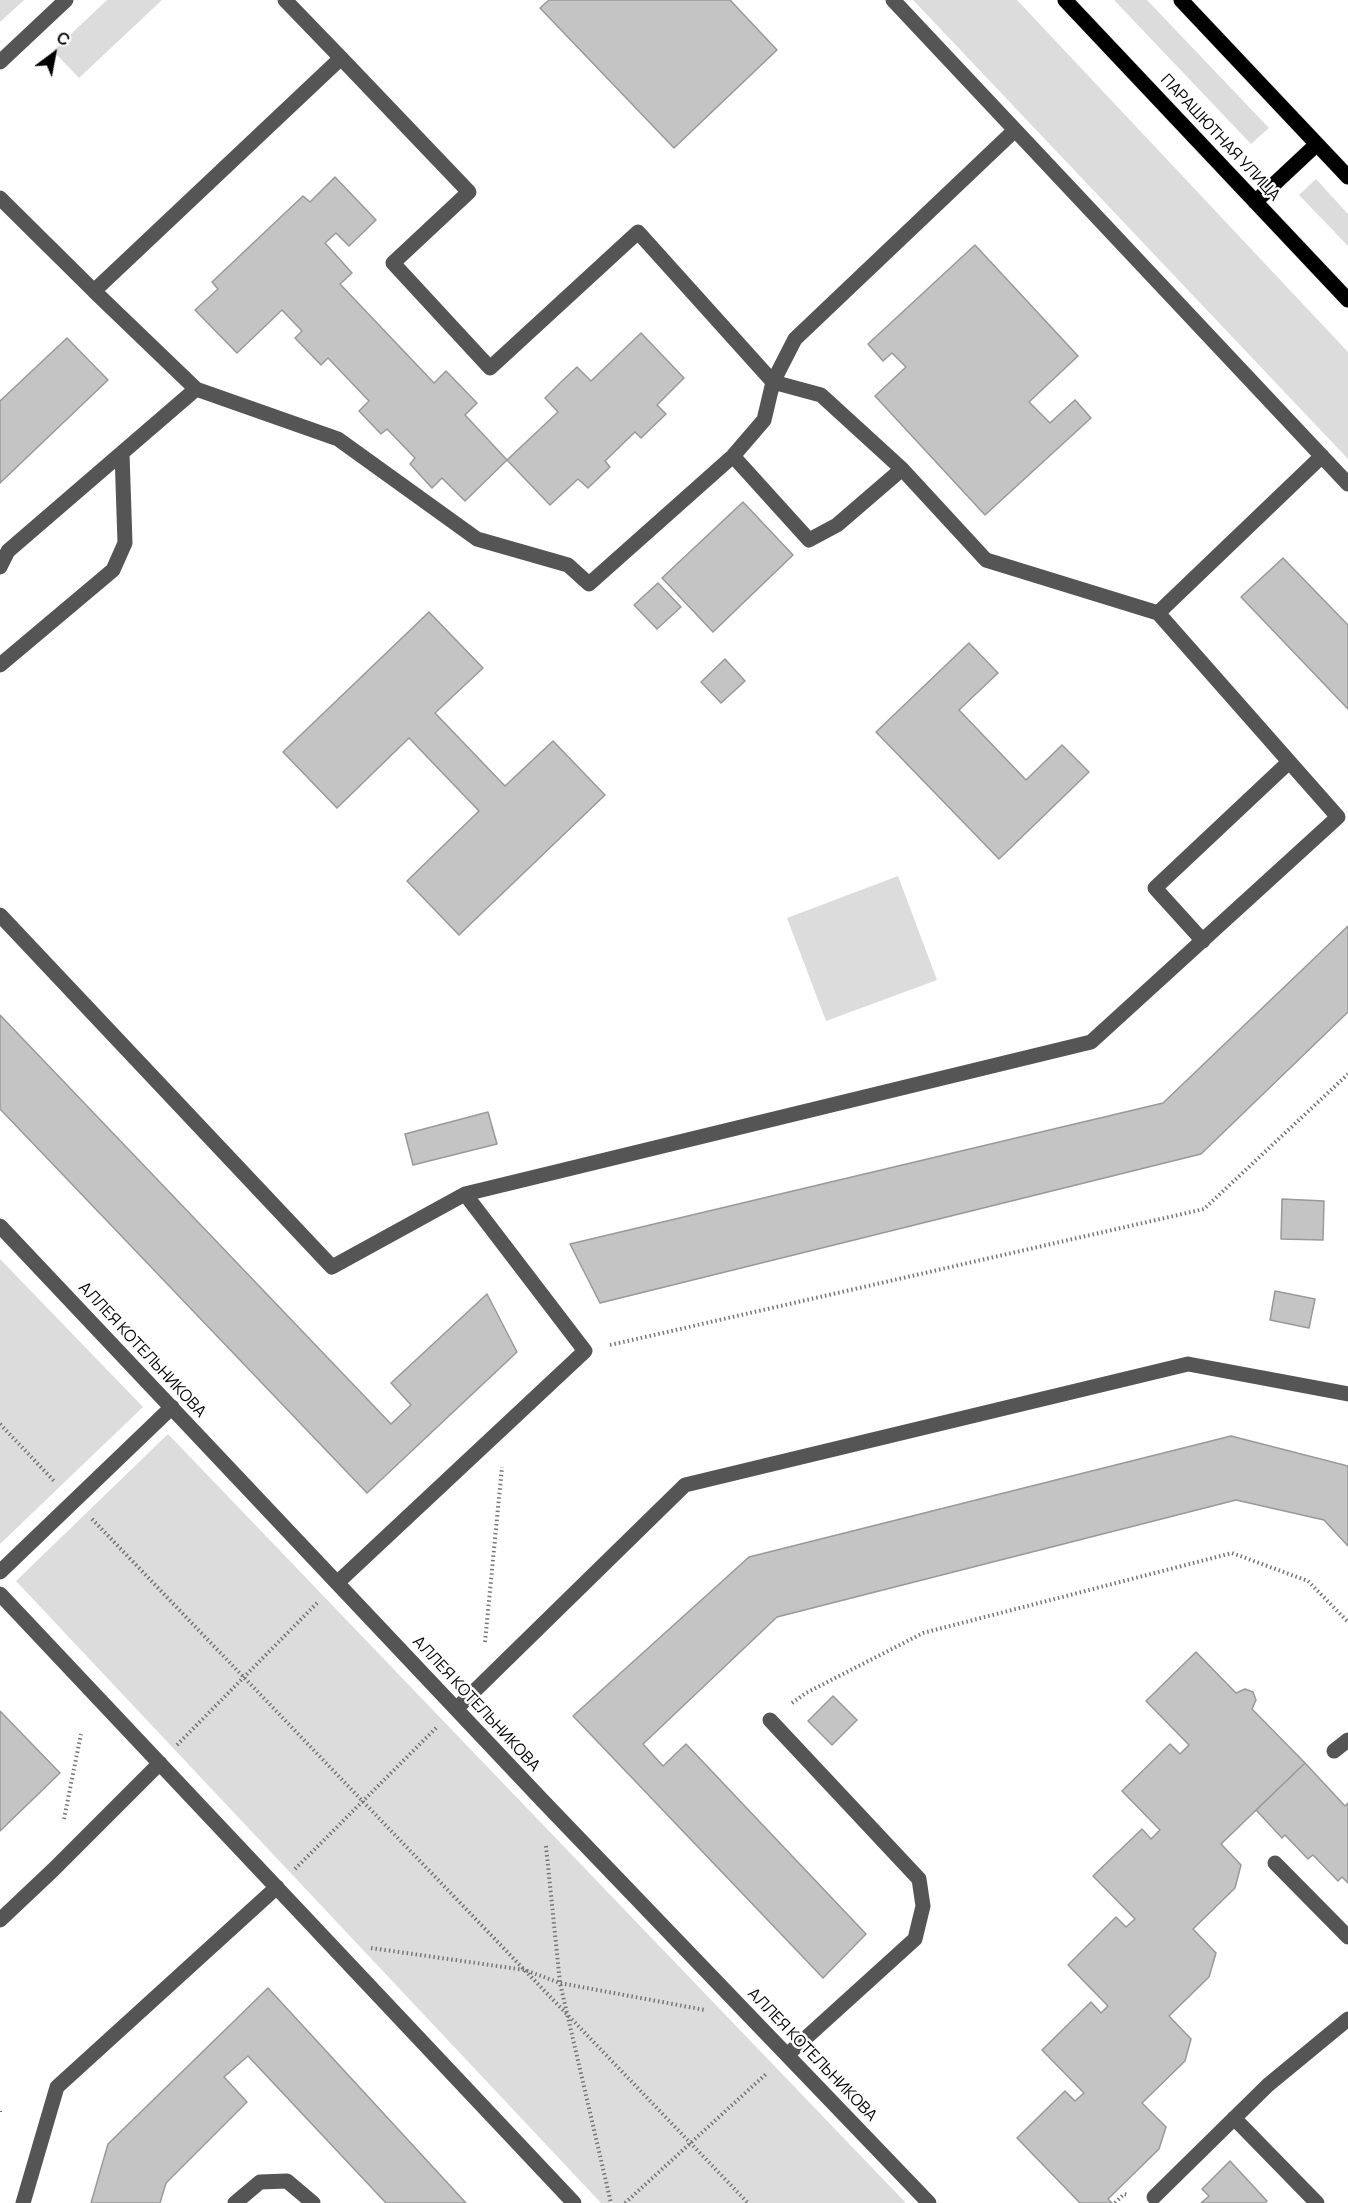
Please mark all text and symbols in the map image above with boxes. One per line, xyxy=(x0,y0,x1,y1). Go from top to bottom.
north arrow xyxy=(24,24,84,84)
text: С xyxy=(53,26,74,51)
street label: ПАРАШЮТНАЯ УЛИЦА xyxy=(1156,71,1284,205)
street label: АЛЛЕЯ КОТЕЛЬНИКОВА xyxy=(74,1278,210,1422)
street label: АЛЛЕЯ КОТЕЛЬНИКОВА xyxy=(408,1632,544,1776)
street label: АЛЛЕЯ КОТЕЛЬНИКОВА xyxy=(743,1984,881,2126)

